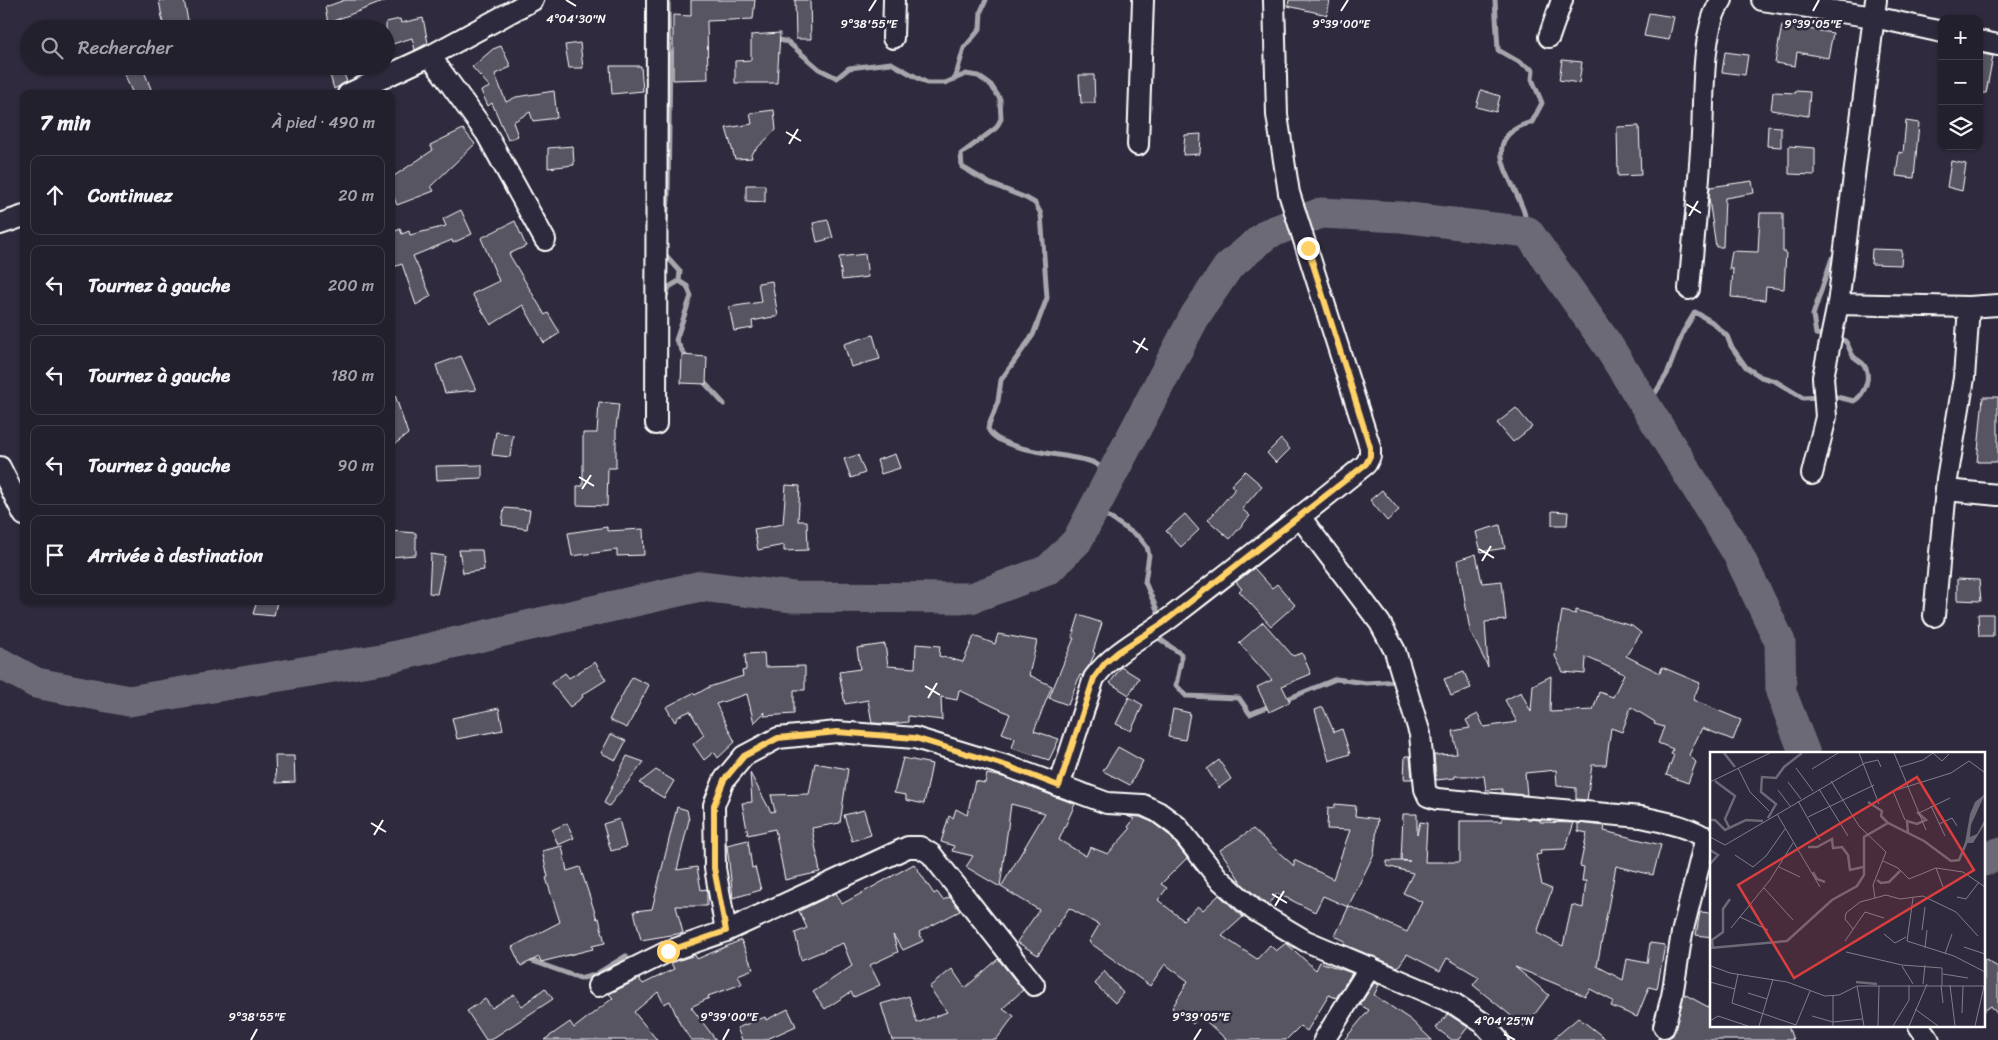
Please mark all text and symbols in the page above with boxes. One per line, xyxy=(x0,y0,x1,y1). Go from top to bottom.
text: 4°04'30"N xyxy=(546,8,607,30)
text: 9°38'55"E xyxy=(840,13,899,35)
text: 9°39'00"E xyxy=(1312,13,1371,35)
text: 9°39'05"E xyxy=(1784,13,1843,35)
map controls xyxy=(1938,15,1983,150)
button: + xyxy=(1938,15,1983,60)
search box xyxy=(20,20,395,75)
text: Rechercher xyxy=(78,31,173,64)
icon: search xyxy=(38,34,66,62)
button: − xyxy=(1938,60,1983,105)
text: 7 min xyxy=(40,104,91,142)
button: layers xyxy=(1938,105,1983,150)
text: À pied · 490 m xyxy=(272,108,375,137)
text: Continuez xyxy=(88,179,173,212)
icon: ahead xyxy=(41,181,69,209)
text: 20 m xyxy=(338,181,374,210)
route end xyxy=(1297,237,1320,260)
text: Tournez à gauche xyxy=(88,269,230,302)
icon: left xyxy=(41,271,69,299)
text: 200 m xyxy=(328,271,374,300)
text: Tournez à gauche xyxy=(88,359,230,392)
icon: left xyxy=(41,361,69,389)
text: 180 m xyxy=(331,361,374,390)
text: Tournez à gauche xyxy=(88,449,230,482)
icon: left xyxy=(41,451,69,479)
text: 90 m xyxy=(338,451,374,480)
text: Arrivée à destination xyxy=(88,539,263,572)
icon: arrive xyxy=(41,541,69,569)
inset map xyxy=(1710,752,1986,1028)
route start xyxy=(657,940,680,963)
text: 9°38'55"E xyxy=(228,1006,287,1028)
text: 9°39'00"E xyxy=(700,1006,759,1028)
text: 9°39'05"E xyxy=(1172,1006,1231,1028)
text: 4°04'25"N xyxy=(1474,1010,1535,1032)

